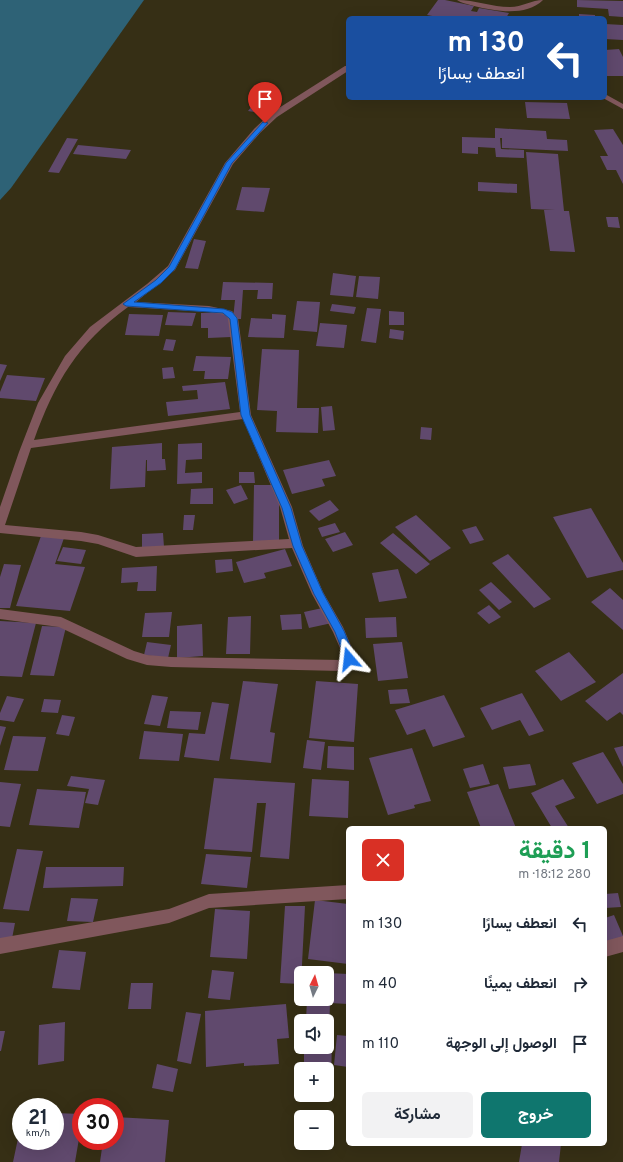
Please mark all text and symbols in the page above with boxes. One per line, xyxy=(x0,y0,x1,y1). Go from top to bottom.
text: 130 m xyxy=(448,26,525,62)
icon: left xyxy=(539,32,591,84)
text: انعطف يسارًا xyxy=(438,63,525,86)
pin xyxy=(248,82,282,123)
icon: arrive xyxy=(254,88,276,110)
position arrow xyxy=(328,638,370,680)
text: 1 دقيقة xyxy=(519,837,591,867)
button: close xyxy=(362,839,404,881)
text: 280 m · 18:12 xyxy=(518,867,591,883)
icon: left xyxy=(569,913,591,935)
text: 130 m xyxy=(362,915,402,934)
text: انعطف يسارًا xyxy=(482,915,557,934)
north arrow xyxy=(294,966,334,1006)
map controls xyxy=(294,966,334,1150)
icon: right xyxy=(569,973,591,995)
text: 40 m xyxy=(362,975,397,994)
text: انعطف يمينًا xyxy=(484,975,557,994)
button: sound xyxy=(294,1014,334,1054)
icon: arrive xyxy=(569,1033,591,1055)
text: 110 m xyxy=(362,1035,399,1054)
text: الوصول إلى الوجهة xyxy=(446,1035,557,1054)
button: + xyxy=(294,1062,334,1102)
button: مشاركة xyxy=(362,1092,473,1138)
button: خروج xyxy=(481,1092,591,1138)
speed limit sign: 30 xyxy=(72,1098,124,1150)
text: 21 xyxy=(28,1106,48,1132)
button: − xyxy=(294,1110,334,1150)
text: km/h xyxy=(26,1127,50,1140)

